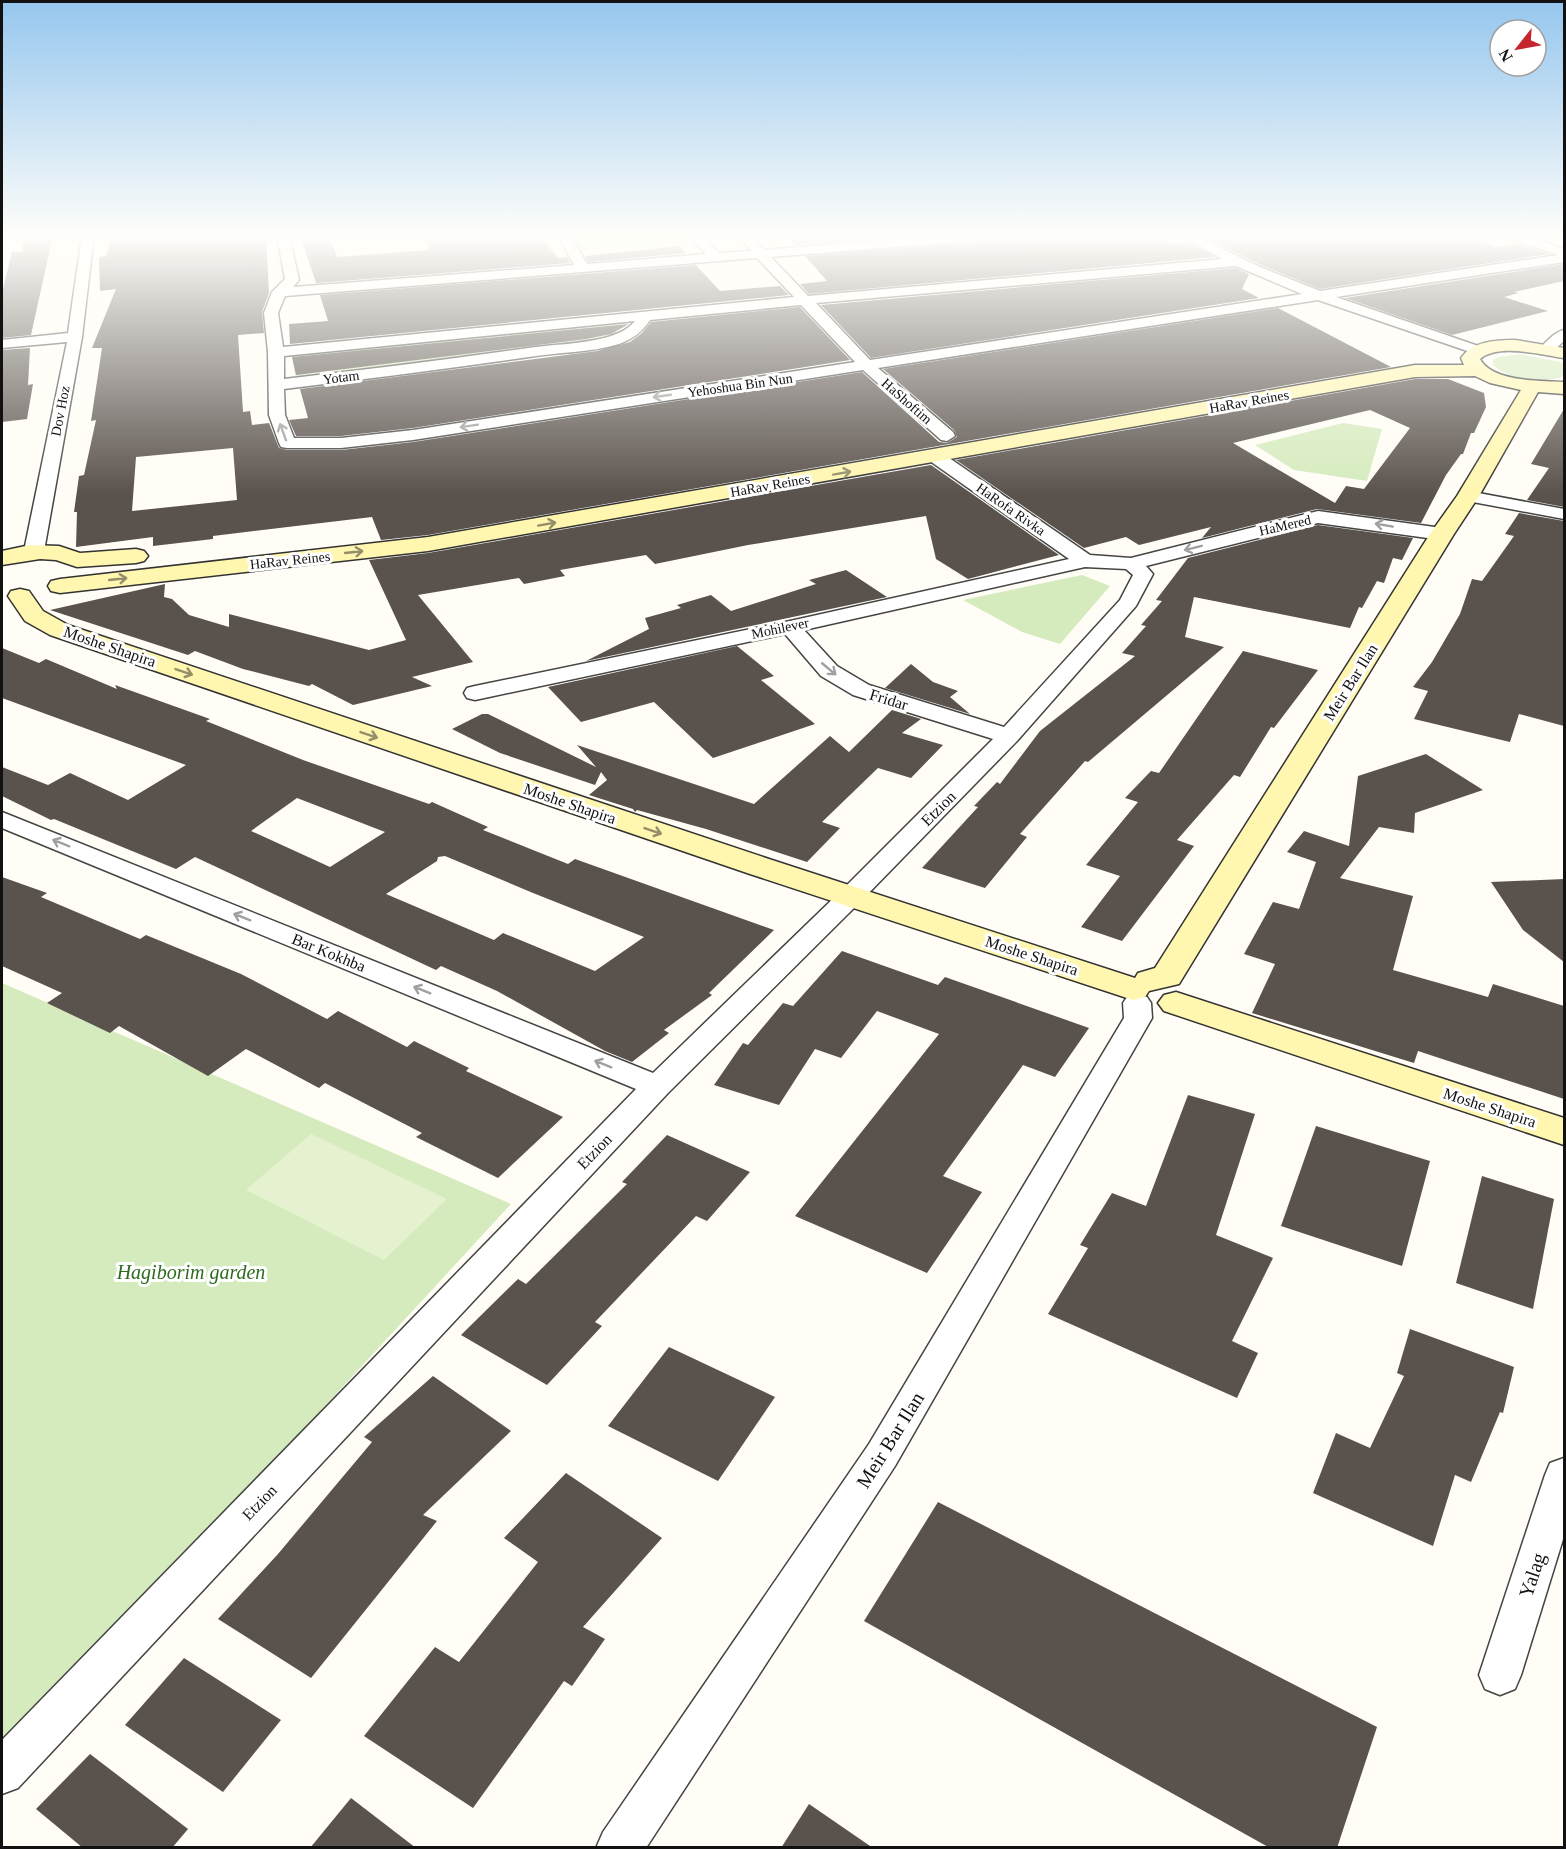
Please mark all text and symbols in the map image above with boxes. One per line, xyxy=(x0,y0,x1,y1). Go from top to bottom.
north arrow xyxy=(1488,18,1548,78)
text: N xyxy=(1495,46,1516,65)
street label: Yotam xyxy=(322,368,360,387)
street label: Yehoshua Bin Nun xyxy=(687,371,794,400)
street label: HaShoftim xyxy=(879,376,935,427)
street label: Dov Hoz xyxy=(48,385,73,438)
street label: HaRav Reines xyxy=(1208,387,1290,416)
one-way arrow xyxy=(652,391,672,402)
one-way arrow xyxy=(460,421,479,432)
one-way arrow xyxy=(277,423,288,442)
one-way arrow xyxy=(832,467,852,478)
street label: HaRav Reines xyxy=(729,471,811,500)
street label: HaRofa Rivka xyxy=(973,480,1049,539)
street label: HaMered xyxy=(1258,512,1313,539)
one-way arrow xyxy=(536,518,556,529)
one-way arrow xyxy=(1375,519,1394,530)
one-way arrow xyxy=(1184,543,1203,555)
one-way arrow xyxy=(343,547,363,558)
street label: HaRav Reines xyxy=(249,549,331,572)
one-way arrow xyxy=(108,573,128,584)
street label: Mohilever xyxy=(750,615,811,642)
street label: Moshe Shapira xyxy=(61,623,158,671)
street label: Meir Bar Ilan xyxy=(1320,641,1381,724)
one-way arrow xyxy=(821,662,837,676)
one-way arrow xyxy=(174,667,193,678)
street label: Fridar xyxy=(868,686,911,714)
one-way arrow xyxy=(359,730,377,741)
street label: Moshe Shapira xyxy=(521,780,618,828)
street label: Etzion xyxy=(918,788,959,829)
one-way arrow xyxy=(643,826,662,837)
one-way arrow xyxy=(52,837,71,848)
one-way arrow xyxy=(233,911,251,922)
street label: Bar Kokhba xyxy=(290,930,368,975)
street label: Moshe Shapira xyxy=(983,932,1080,979)
one-way arrow xyxy=(414,984,432,995)
one-way arrow xyxy=(594,1057,613,1068)
street label: Moshe Shapira xyxy=(1441,1084,1538,1131)
street label: Etzion xyxy=(574,1130,615,1172)
park label: Hagiborim garden xyxy=(116,1261,265,1284)
street label: Meir Bar Ilan xyxy=(852,1388,928,1492)
street label: Etzion xyxy=(239,1481,280,1523)
street label: Yalag xyxy=(1514,1550,1550,1600)

